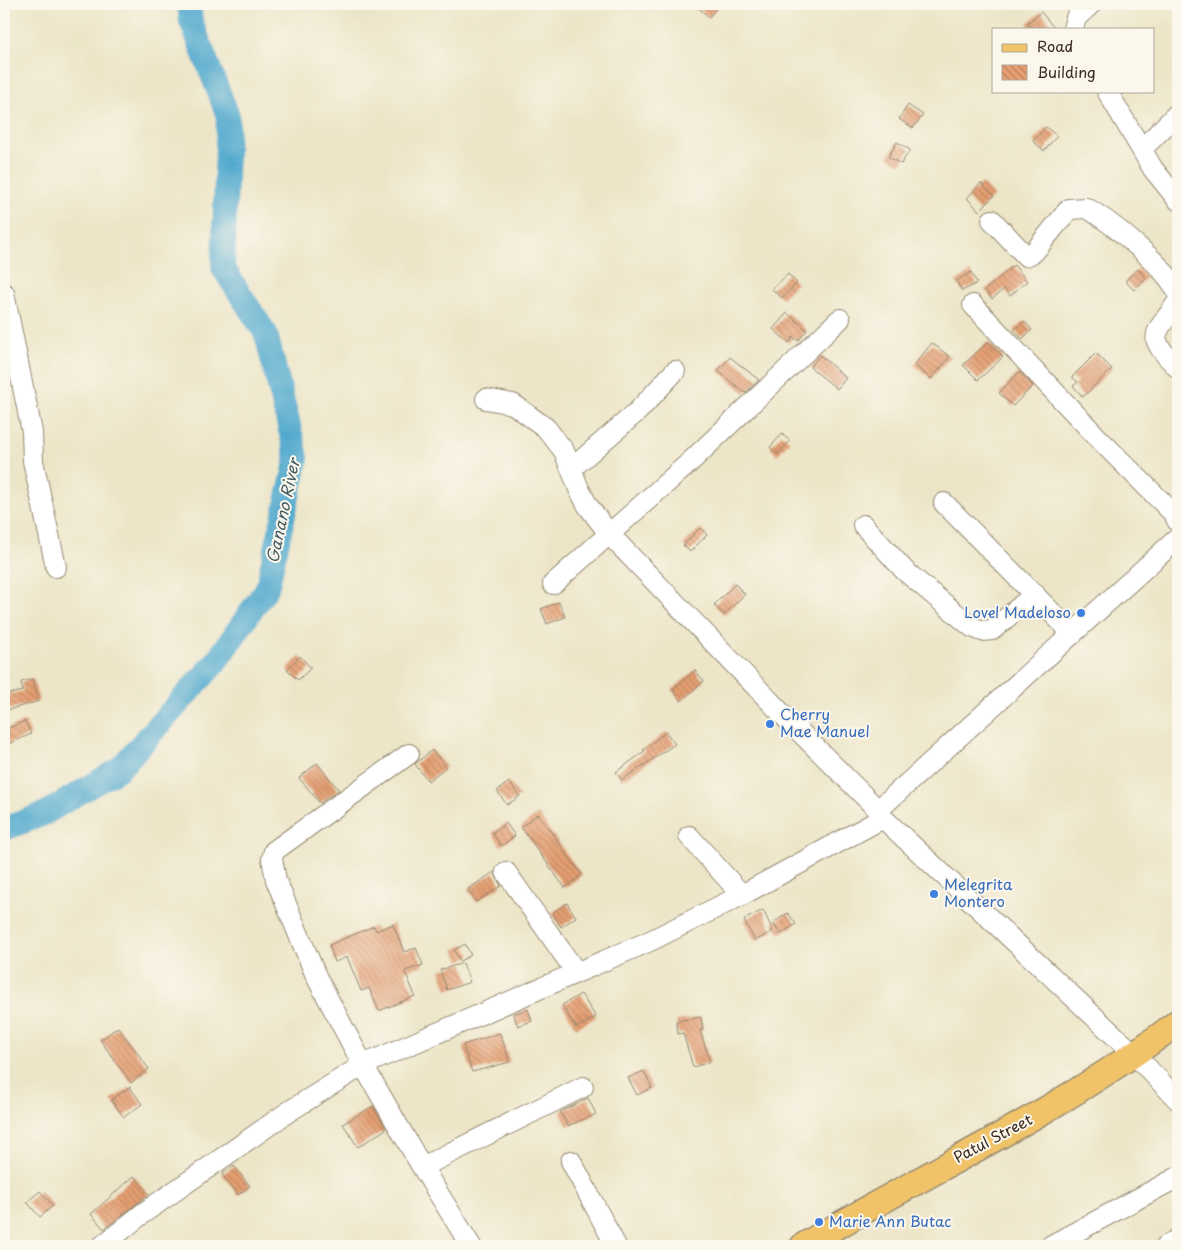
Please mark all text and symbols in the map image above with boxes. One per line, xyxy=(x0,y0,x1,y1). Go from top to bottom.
legend xyxy=(992,28,1154,92)
text: Road xyxy=(1037,34,1073,57)
text: Building xyxy=(1037,60,1096,83)
water label: Ganano River xyxy=(259,454,305,565)
place label: Lovel Madeloso xyxy=(964,600,1071,623)
marker: Lovel Madeloso xyxy=(1075,607,1087,619)
place label: Cherry Mae Manuel xyxy=(780,702,870,742)
marker: Cherry Mae Manuel xyxy=(764,718,776,730)
place label: Melegrita Montero xyxy=(944,872,1013,912)
marker: Melegrita Montero xyxy=(928,888,940,900)
street label: Patul Street xyxy=(949,1107,1036,1168)
place label: Marie Ann Butac xyxy=(829,1209,951,1232)
marker: Marie Ann Butac xyxy=(813,1216,825,1228)

